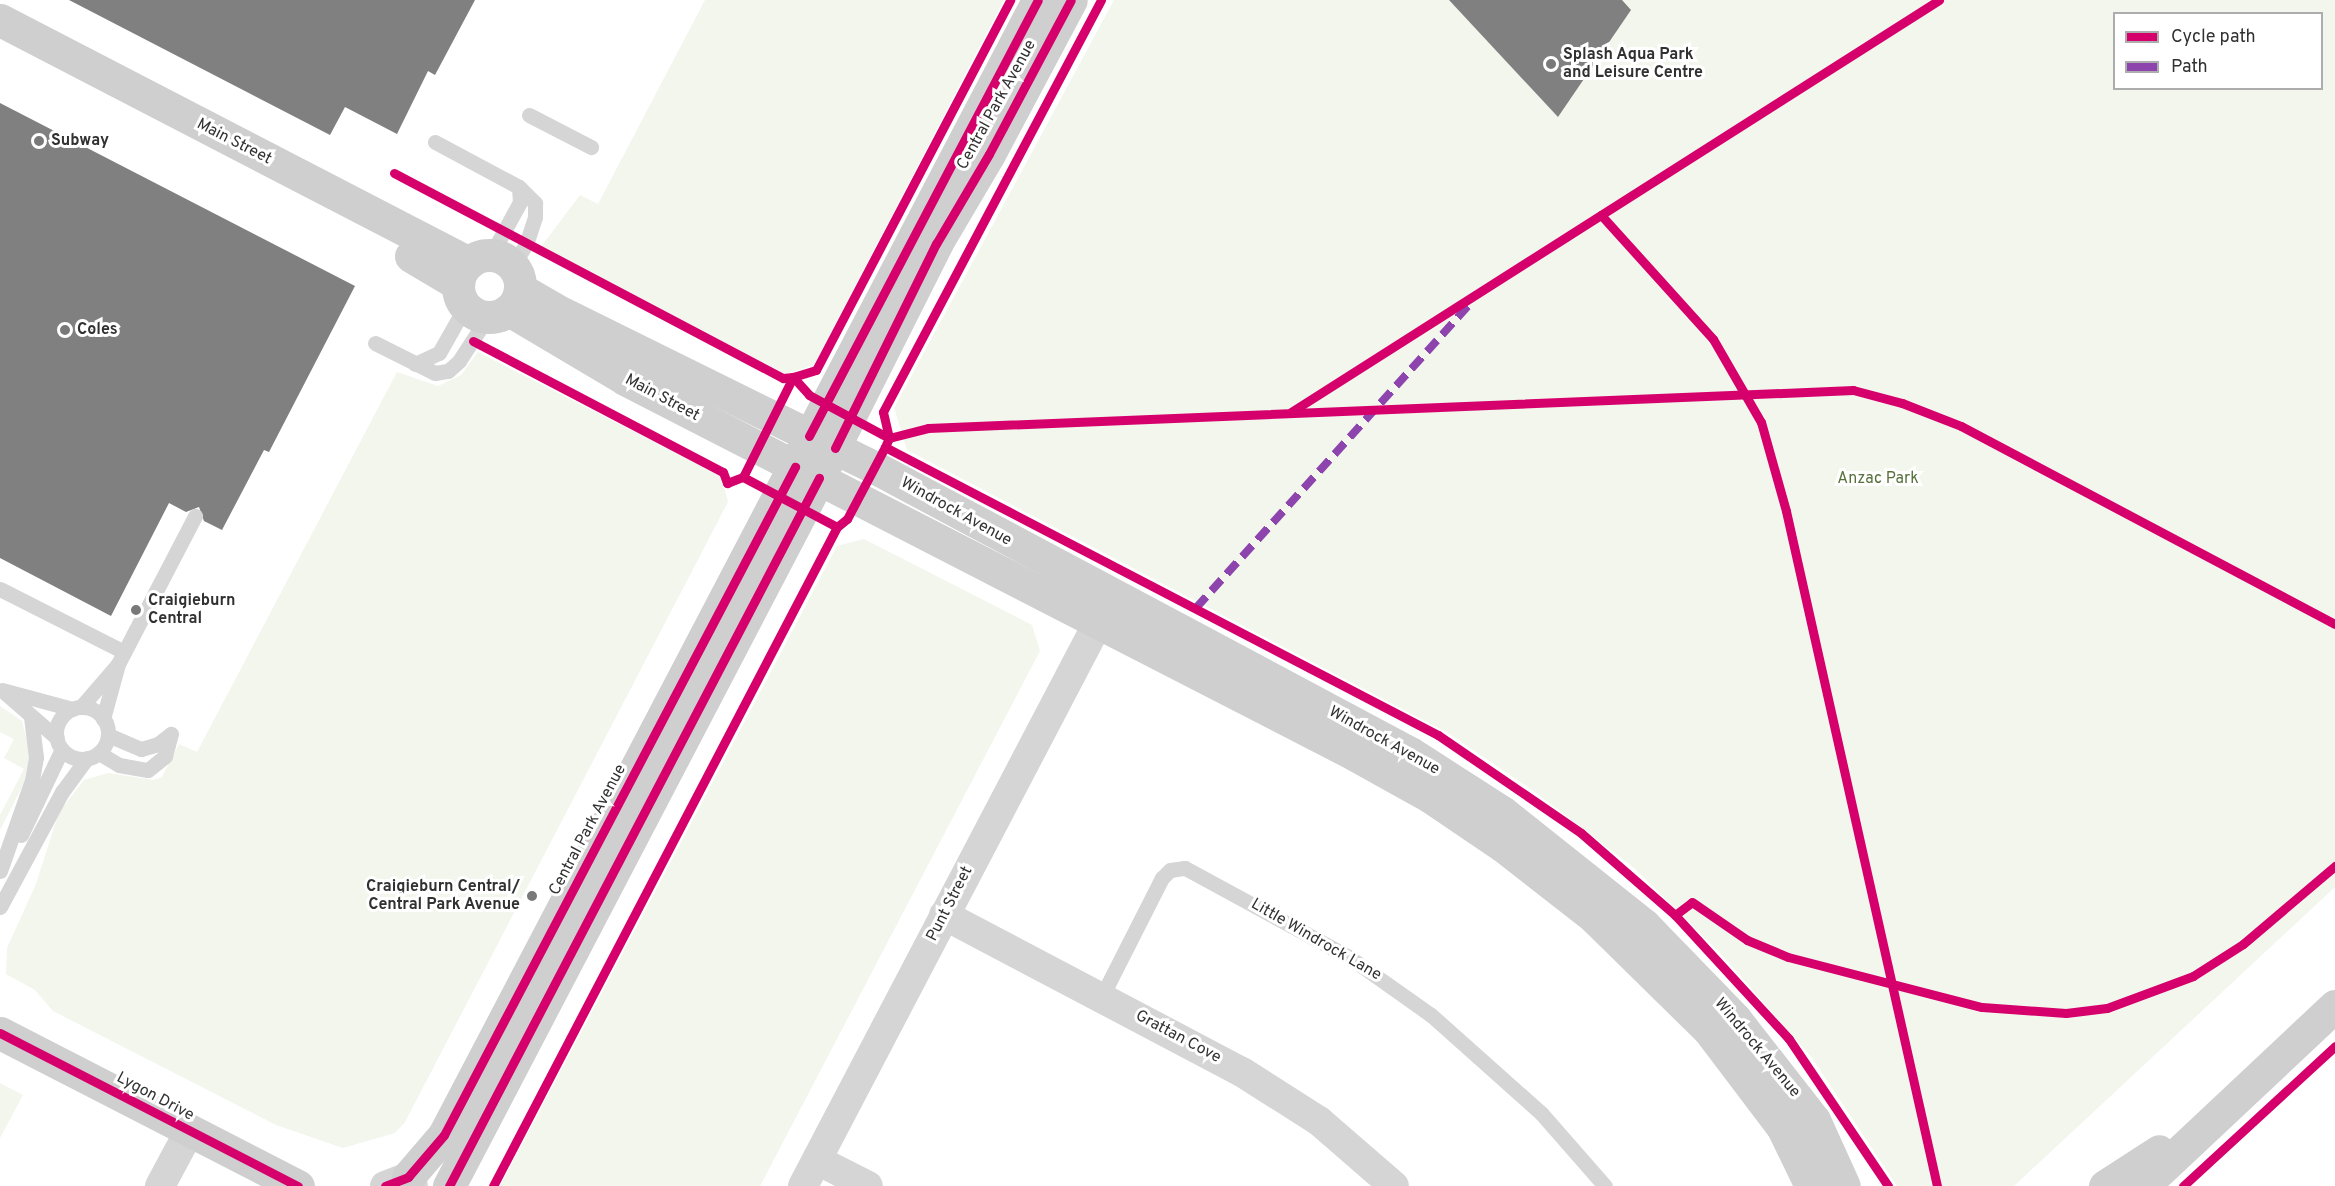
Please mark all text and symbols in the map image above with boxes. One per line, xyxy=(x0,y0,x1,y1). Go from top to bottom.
legend xyxy=(2113,12,2323,90)
text: Cycle path xyxy=(2171,26,2256,49)
street label: Central Park Avenue xyxy=(953,37,1041,173)
place label: Splash Aqua Park and Leisure Centre xyxy=(1563,45,1703,83)
text: Path xyxy=(2171,56,2208,79)
marker: Splash Aqua Park and Leisure Centre xyxy=(1544,57,1558,71)
street label: Main Street xyxy=(193,115,275,169)
place label: Subway xyxy=(51,131,109,151)
marker: Subway xyxy=(32,134,46,148)
place label: Coles xyxy=(77,320,118,340)
marker: Coles xyxy=(58,323,72,337)
street label: Main Street xyxy=(621,370,703,426)
park label: Anzac Park xyxy=(1837,469,1919,489)
street label: Windrock Avenue xyxy=(897,473,1015,551)
place label: Craigieburn Central xyxy=(148,591,235,629)
marker: Craigieburn Central xyxy=(129,603,143,617)
street label: Windrock Avenue xyxy=(1325,702,1443,780)
street label: Central Park Avenue xyxy=(545,761,631,899)
street label: Punt Street xyxy=(923,863,977,945)
place label: Craigieburn Central/ Central Park Avenue xyxy=(366,877,520,915)
marker: Craigieburn Central/ Central Park Avenue xyxy=(525,889,539,903)
street label: Little Windrock Lane xyxy=(1247,895,1385,985)
street label: Windrock Avenue xyxy=(1710,994,1804,1102)
street label: Grattan Cove xyxy=(1132,1006,1224,1068)
street label: Lygon Drive xyxy=(113,1069,197,1125)

